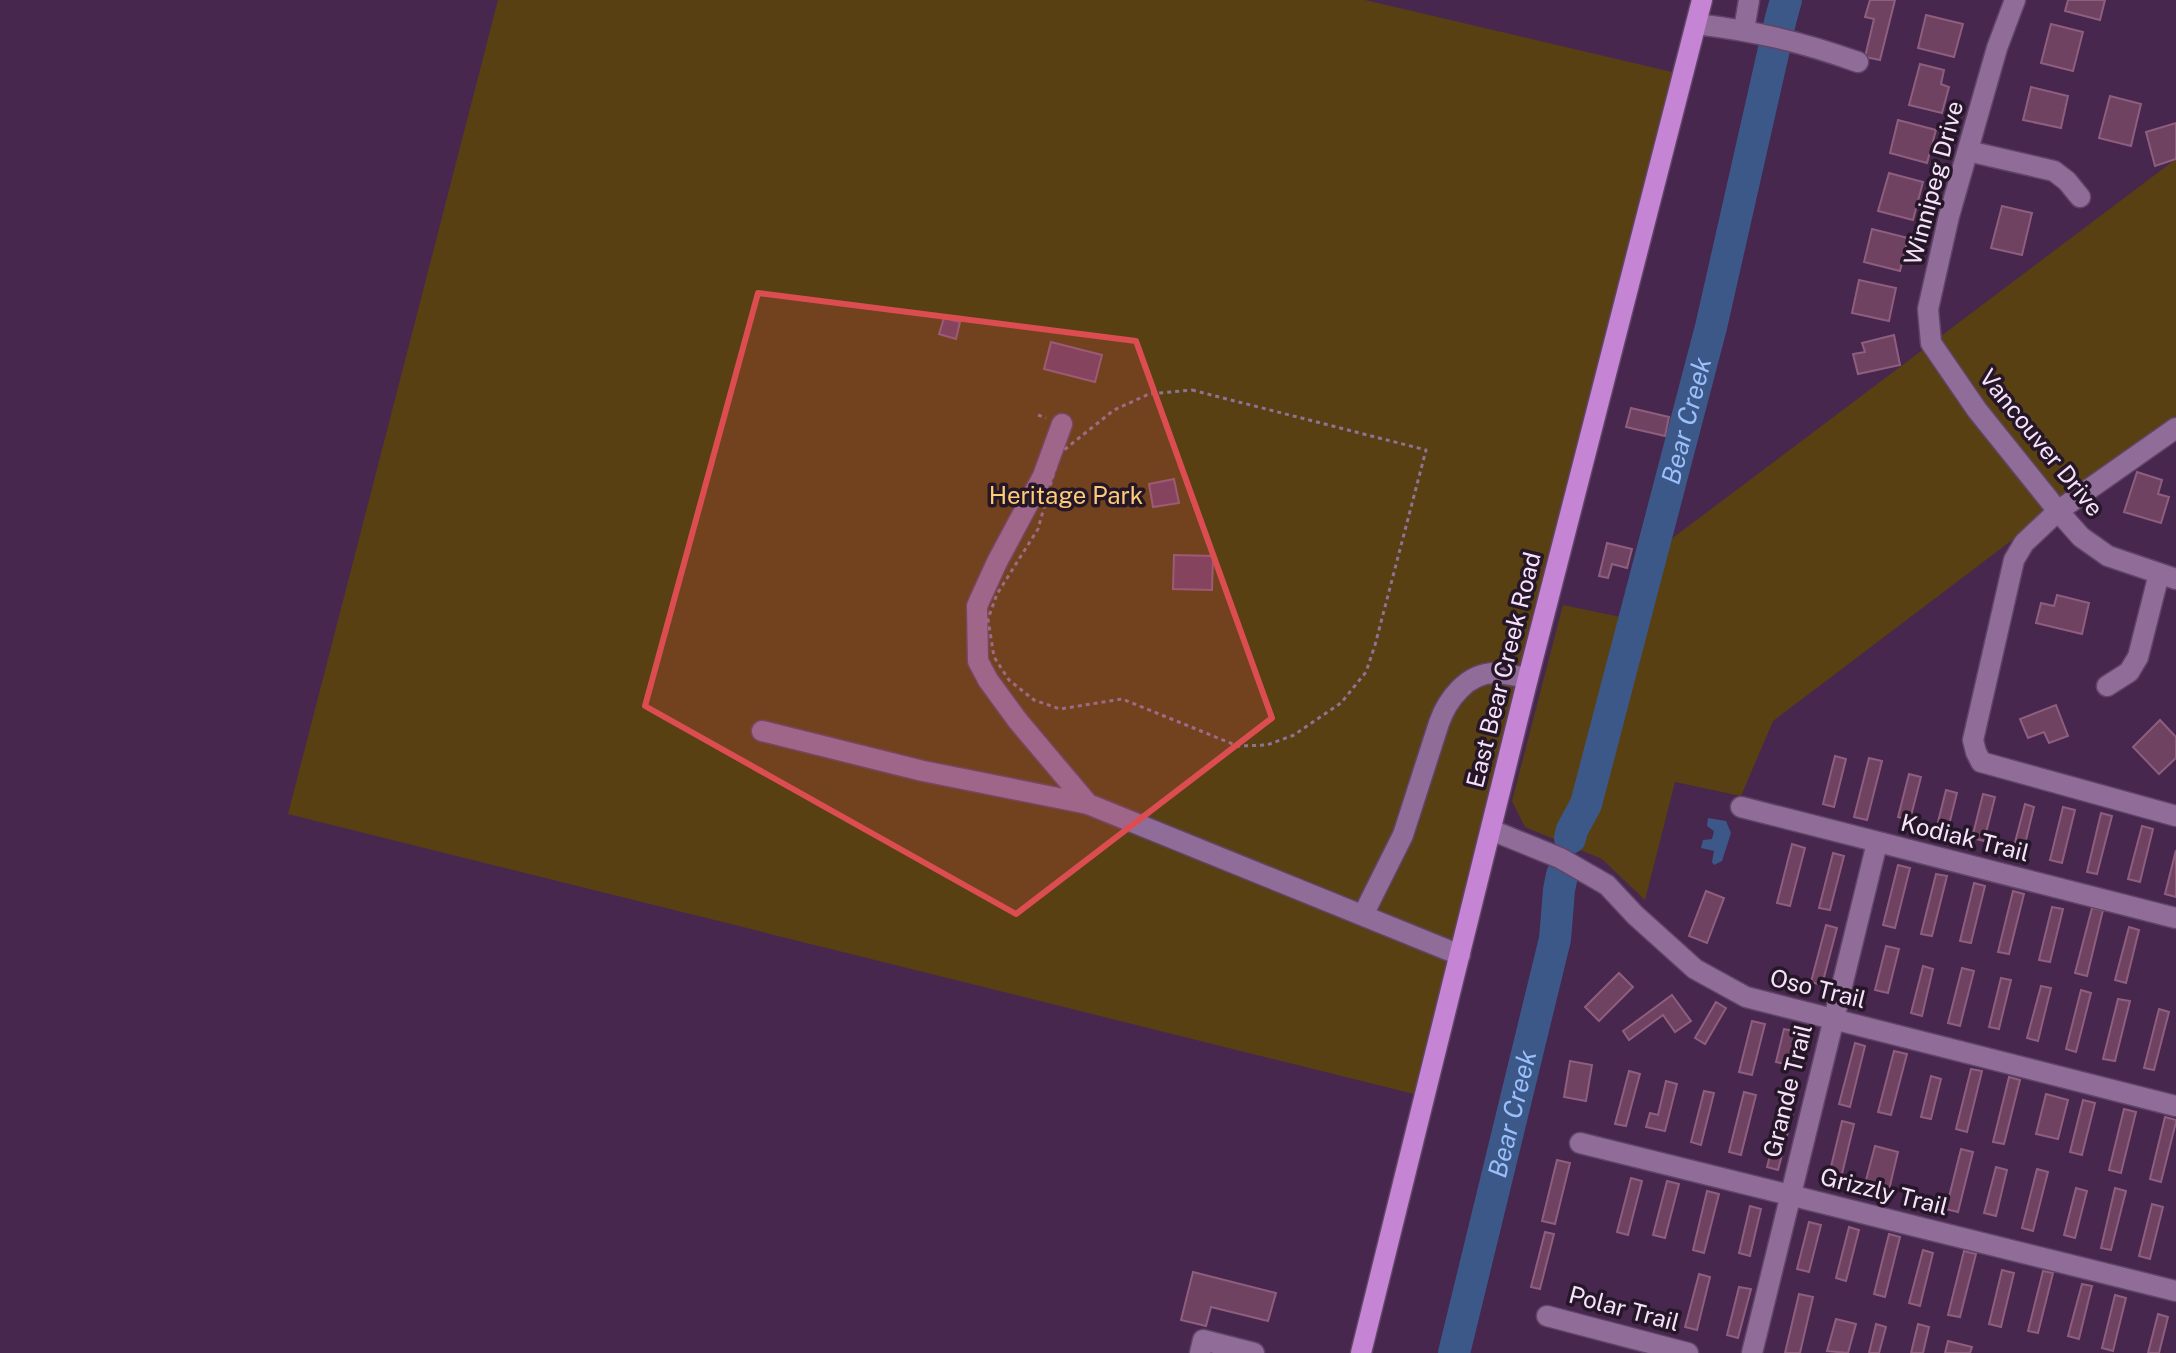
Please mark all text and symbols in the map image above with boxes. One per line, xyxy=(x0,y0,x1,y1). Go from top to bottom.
street label: Winnipeg Drive xyxy=(1898,98,1968,268)
water label: Bear Creek xyxy=(1654,354,1717,487)
street label: Vancouver Drive xyxy=(1974,363,2110,521)
park label: Heritage Park xyxy=(989,481,1143,509)
street label: East Bear Creek Road xyxy=(1460,549,1546,791)
street label: Kodiak Trail xyxy=(1898,808,2032,866)
street label: Oso Trail xyxy=(1767,963,1869,1013)
street label: Grande Trail xyxy=(1757,1021,1817,1160)
water label: Bear Creek xyxy=(1481,1047,1542,1181)
street label: Grizzly Trail xyxy=(1817,1162,1951,1220)
street label: Polar Trail xyxy=(1566,1280,1683,1336)

